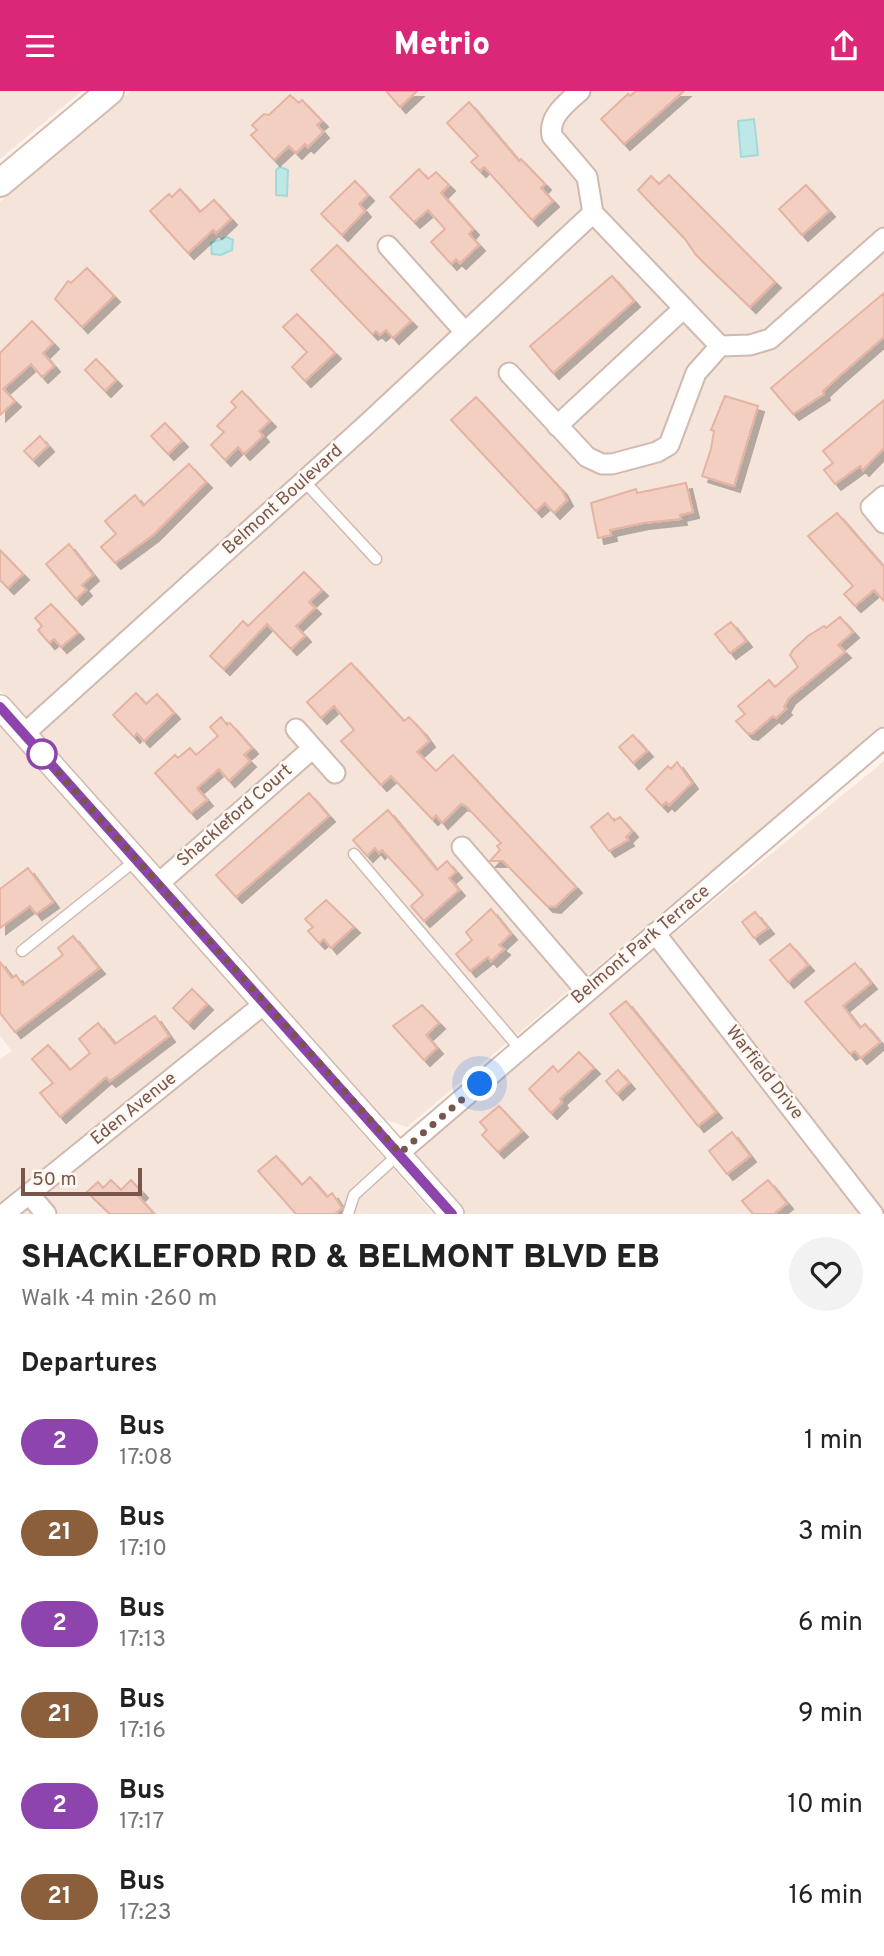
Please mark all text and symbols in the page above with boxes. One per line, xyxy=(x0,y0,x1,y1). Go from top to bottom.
text: Metrio xyxy=(394,26,490,66)
icon: menu xyxy=(21,27,59,65)
icon: share xyxy=(825,27,863,65)
street label: Belmont Boulevard xyxy=(218,440,348,560)
unlabelled marker xyxy=(27,739,57,769)
street label: Shackleford Court xyxy=(172,759,298,873)
street label: Belmont Park Terrace xyxy=(567,880,715,1010)
street label: Warfield Drive xyxy=(720,1021,808,1125)
your location xyxy=(462,1066,497,1101)
street label: Eden Avenue xyxy=(86,1067,182,1151)
scale bar xyxy=(21,1165,142,1197)
text: 50 m xyxy=(32,1168,77,1192)
button: heart xyxy=(789,1237,863,1311)
text: SHACKLEFORD RD & BELMONT BLVD EB xyxy=(21,1238,660,1280)
text: Walk · 4 min · 260 m xyxy=(21,1285,217,1314)
text: Departures xyxy=(21,1348,158,1381)
text: Bus xyxy=(119,1411,165,1444)
text: 1 min xyxy=(804,1425,863,1458)
text: 2 xyxy=(52,1427,67,1457)
text: 17:08 xyxy=(119,1444,173,1473)
text: Bus xyxy=(119,1502,165,1535)
text: 3 min xyxy=(798,1516,863,1549)
text: 21 xyxy=(47,1518,72,1548)
text: 17:10 xyxy=(119,1535,167,1564)
text: Bus xyxy=(119,1593,165,1626)
text: 6 min xyxy=(798,1607,863,1640)
text: 2 xyxy=(52,1609,67,1639)
text: 17:13 xyxy=(119,1626,166,1655)
text: Bus xyxy=(119,1684,165,1717)
text: 9 min xyxy=(798,1698,863,1731)
text: 21 xyxy=(47,1700,72,1730)
text: 17:16 xyxy=(119,1717,166,1746)
text: Bus xyxy=(119,1775,165,1808)
text: 10 min xyxy=(787,1789,863,1822)
text: 2 xyxy=(52,1791,67,1821)
text: 17:17 xyxy=(119,1808,164,1837)
text: Bus xyxy=(119,1866,165,1899)
text: 16 min xyxy=(788,1880,863,1913)
text: 21 xyxy=(47,1882,72,1912)
text: 17:23 xyxy=(119,1899,172,1928)

